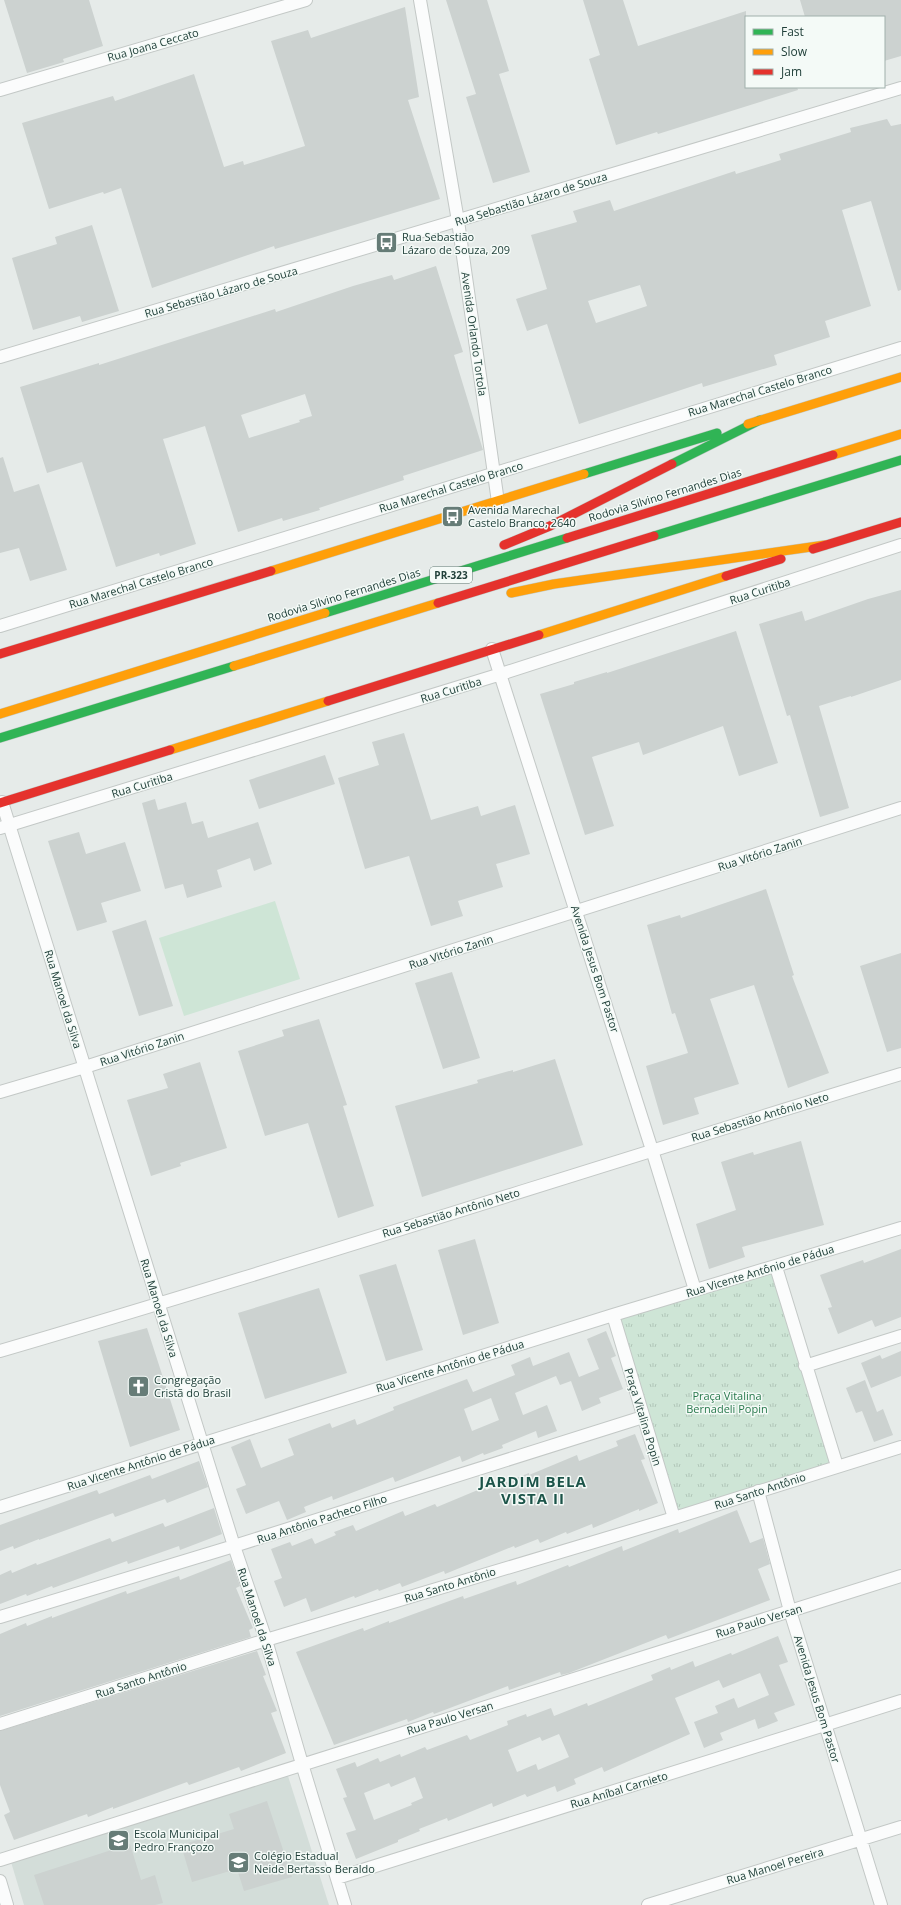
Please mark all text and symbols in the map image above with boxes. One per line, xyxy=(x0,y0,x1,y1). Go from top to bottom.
legend xyxy=(745,16,885,88)
text: Fast xyxy=(781,23,804,40)
street label: Rua Joana Ceccato xyxy=(106,24,201,65)
text: Slow xyxy=(781,43,808,60)
text: Jam xyxy=(780,63,802,80)
street label: Rua Sebastião Lázaro de Souza xyxy=(453,168,609,229)
place label: Rua Sebastião Lázaro de Souza, 209 xyxy=(402,229,510,257)
bus stop icon: Rua Sebastião Lázaro de Souza, 209 xyxy=(373,230,399,256)
street label: Rua Sebastião Lázaro de Souza xyxy=(143,262,299,321)
street label: Avenida Orlando Tortola xyxy=(458,271,491,397)
street label: Rua Marechal Castelo Branco xyxy=(686,361,834,420)
street label: Rua Marechal Castelo Branco xyxy=(377,457,525,516)
street label: Rodovia Silvino Fernandes Dias xyxy=(587,464,743,525)
place label: Avenida Marechal Castelo Branco, 2640 xyxy=(468,502,576,530)
bus stop icon: Avenida Marechal Castelo Branco, 2640 xyxy=(439,503,465,529)
street label: Rua Marechal Castelo Branco xyxy=(67,553,215,612)
street label: Rodovia Silvino Fernandes Dias xyxy=(266,564,422,625)
road number: PR-323 xyxy=(430,567,472,583)
street label: Rua Curitiba xyxy=(728,574,792,607)
street label: Rua Curitiba xyxy=(419,673,483,706)
street label: Rua Curitiba xyxy=(110,768,174,801)
street label: Rua Vitório Zanin xyxy=(716,833,804,874)
street label: Avenida Jesus Bom Pastor xyxy=(568,903,623,1035)
street label: Rua Vitório Zanin xyxy=(407,931,495,972)
street label: Rua Manoel da Silva xyxy=(41,948,86,1050)
street label: Rua Vitório Zanin xyxy=(98,1028,186,1069)
street label: Rua Sebastião Antônio Neto xyxy=(689,1088,831,1145)
street label: Rua Sebastião Antônio Neto xyxy=(380,1184,522,1241)
street label: Rua Vicente Antônio de Pádua xyxy=(684,1241,836,1300)
street label: Rua Manoel da Silva xyxy=(137,1257,182,1359)
street label: Rua Vicente Antônio de Pádua xyxy=(374,1336,526,1395)
street label: Praça Vitalina Popin xyxy=(621,1366,666,1468)
place label: Congregação Cristã do Brasil xyxy=(154,1372,231,1400)
church icon: Congregação Cristã do Brasil xyxy=(126,1373,152,1399)
park label: Praça Vitalina Bernadeli Popin xyxy=(686,1388,768,1416)
street label: Rua Vicente Antônio de Pádua xyxy=(65,1432,217,1493)
street label: Rua Santo Antônio xyxy=(712,1469,808,1512)
district label: JARDIM BELA VISTA II xyxy=(477,1471,587,1508)
street label: Rua Antônio Pacheco Filho xyxy=(255,1490,389,1547)
street label: Rua Santo Antônio xyxy=(402,1563,498,1606)
street label: Rua Manoel da Silva xyxy=(234,1566,280,1668)
street label: Rua Paulo Versan xyxy=(714,1600,804,1641)
street label: Avenida Jesus Bom Pastor xyxy=(791,1633,844,1765)
street label: Rua Santo Antônio xyxy=(93,1658,189,1701)
street label: Rua Paulo Versan xyxy=(405,1697,495,1738)
street label: Rua Aníbal Carnieto xyxy=(568,1767,670,1811)
place label: Escola Municipal Pedro Françozo xyxy=(134,1826,219,1854)
school or university icon: Escola Municipal Pedro Françozo xyxy=(105,1827,131,1853)
street label: Rua Manoel Pereira xyxy=(725,1844,825,1887)
place label: Colégio Estadual Neide Bertasso Beraldo xyxy=(254,1848,375,1876)
school or university icon: Colégio Estadual Neide Bertasso Beraldo xyxy=(226,1849,252,1875)

